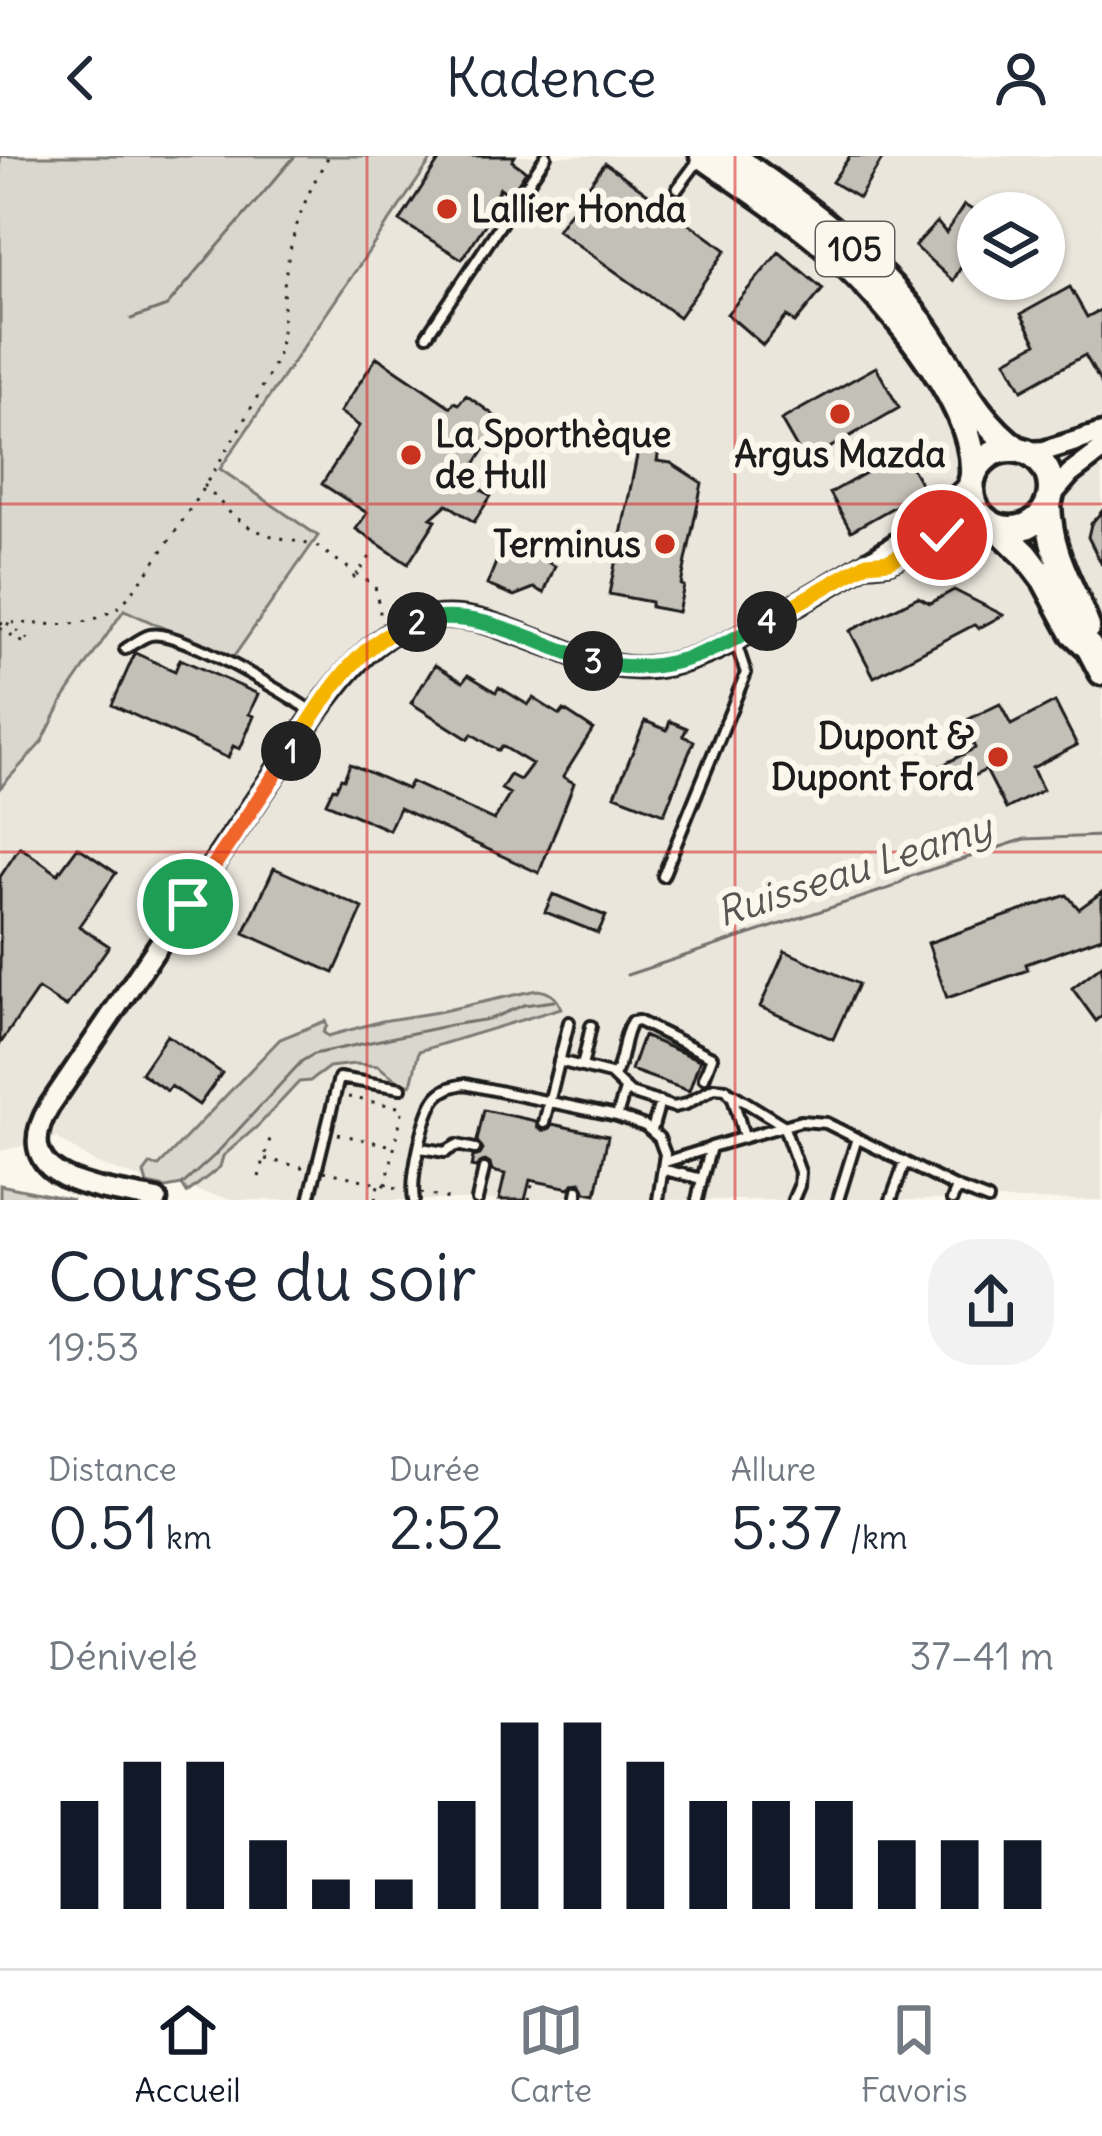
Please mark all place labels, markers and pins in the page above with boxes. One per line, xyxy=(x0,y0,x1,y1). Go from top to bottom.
place label: Lallier Honda xyxy=(471,187,686,232)
marker: Lallier Honda xyxy=(434,196,460,222)
marker: Argus Mazda xyxy=(827,401,853,427)
place label: La Sporthèque de Hull xyxy=(435,412,671,498)
place label: Argus Mazda xyxy=(734,432,946,477)
marker: La Sporthèque de Hull xyxy=(398,442,424,468)
pin xyxy=(891,484,993,586)
place label: Terminus xyxy=(493,522,641,567)
marker: Terminus xyxy=(652,531,678,557)
pin: 4 xyxy=(737,591,797,651)
pin: 2 xyxy=(387,592,447,652)
pin: 3 xyxy=(563,631,623,691)
place label: Dupont & Dupont Ford xyxy=(771,714,974,800)
pin: 1 xyxy=(261,721,321,781)
marker: Dupont & Dupont Ford xyxy=(985,744,1011,770)
pin xyxy=(137,853,239,955)

